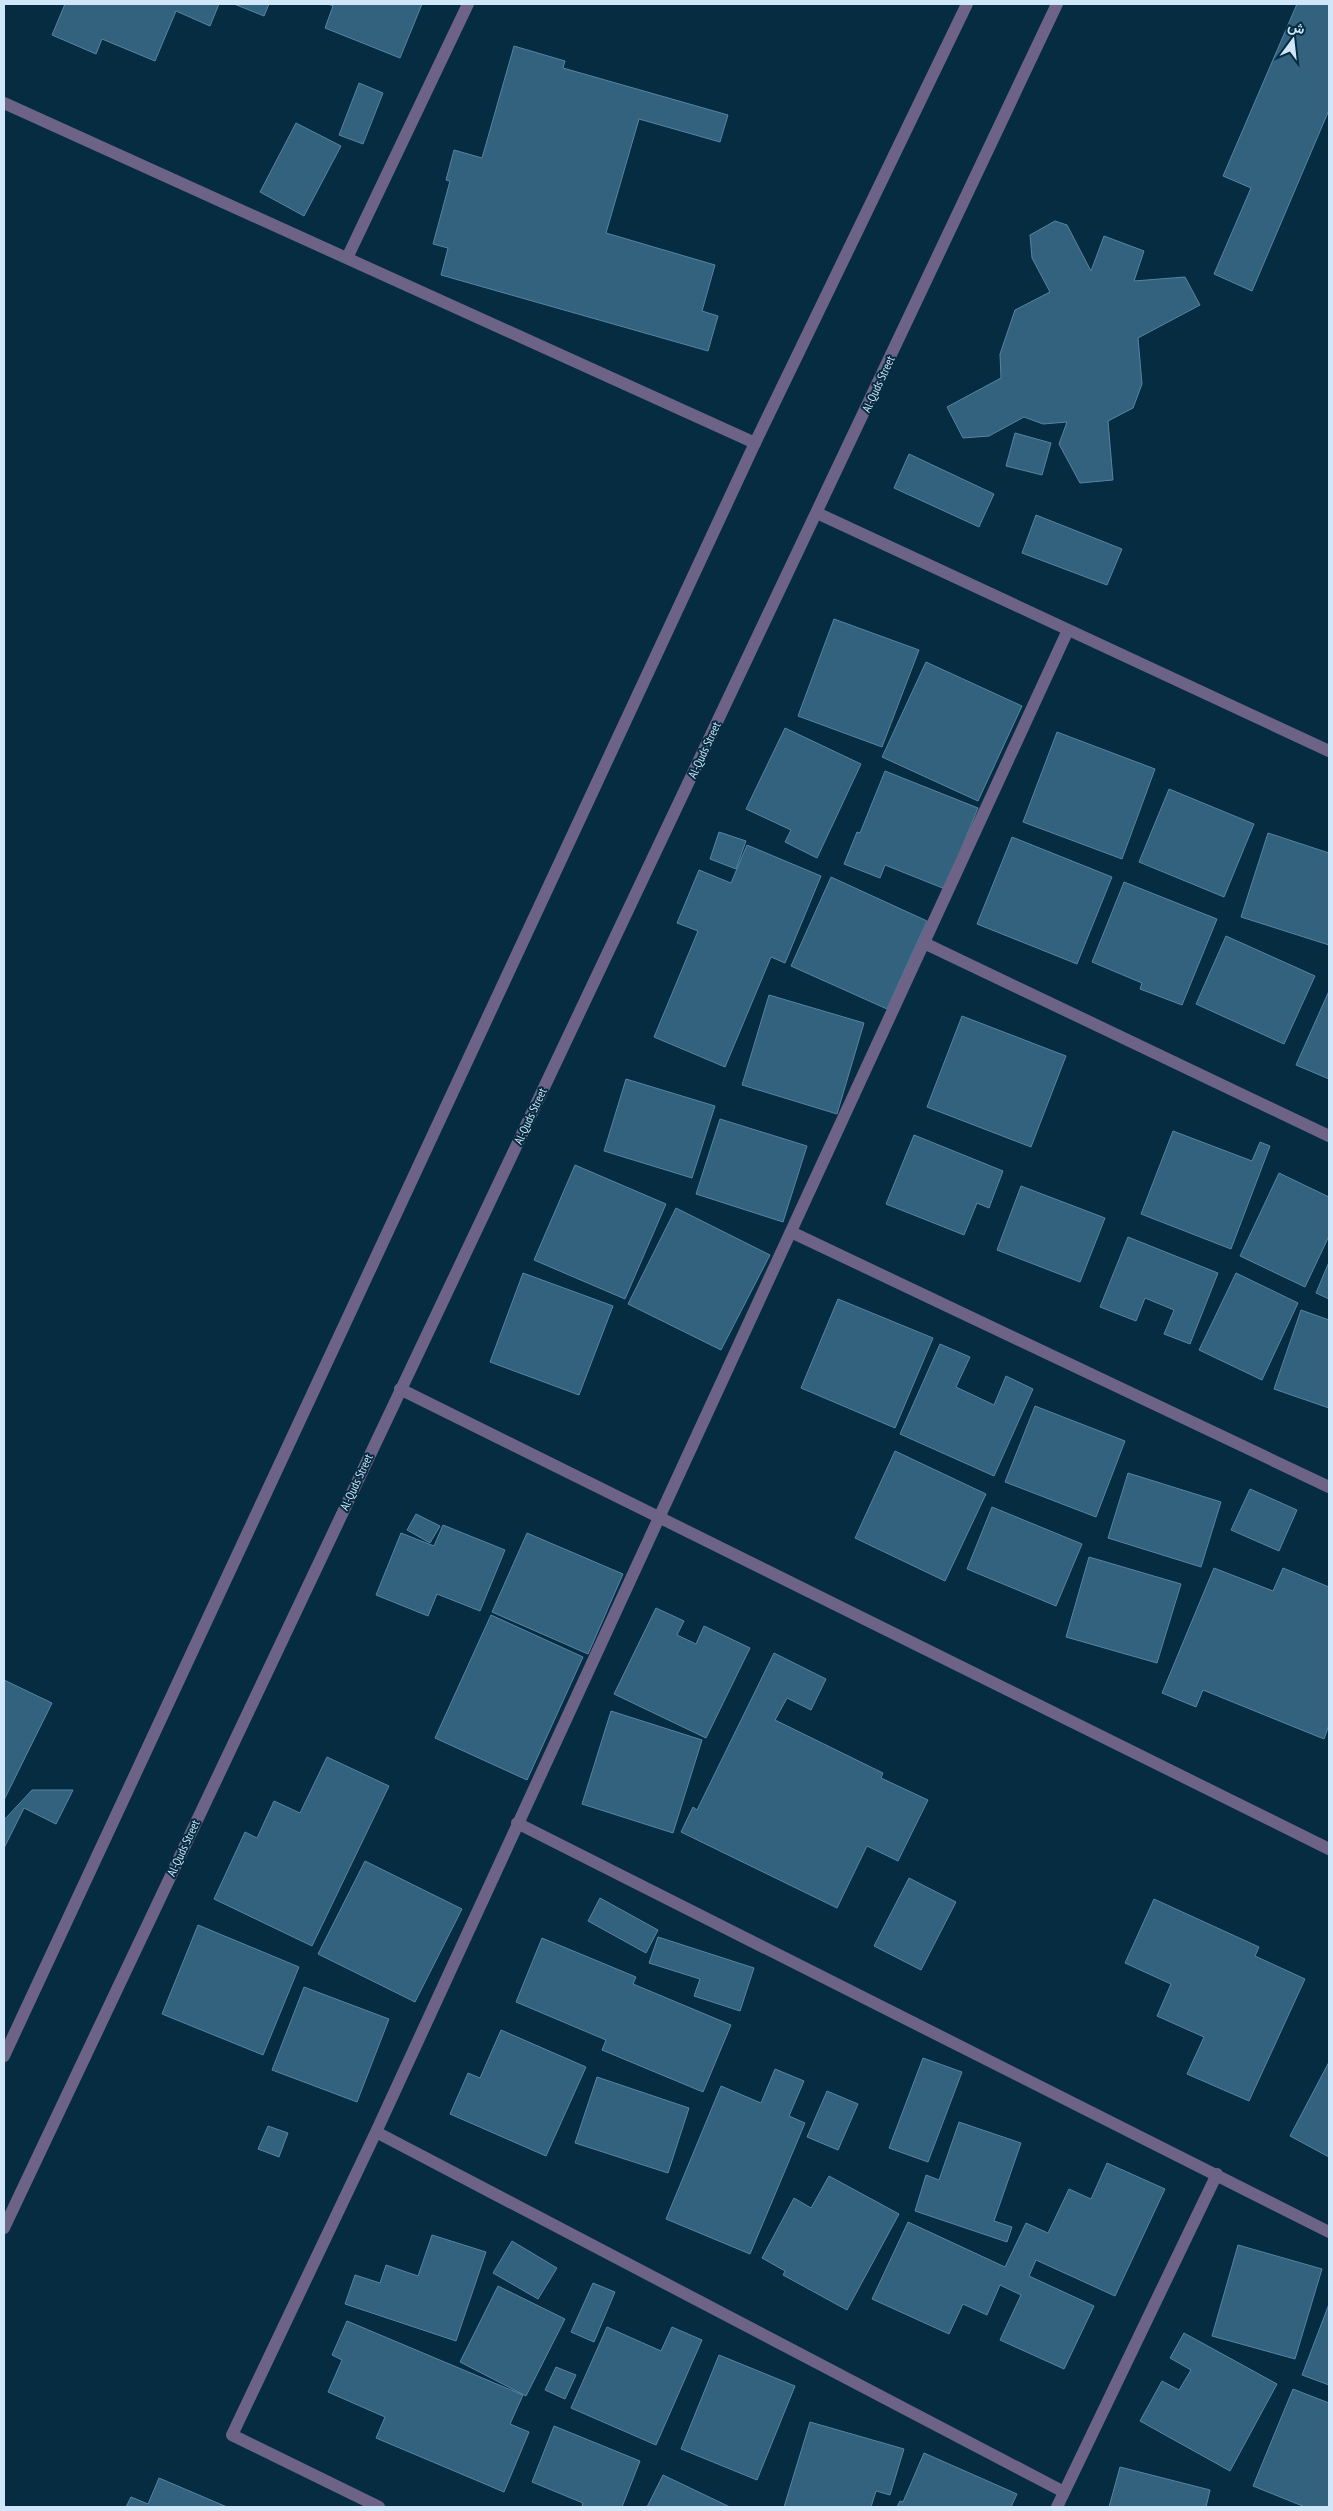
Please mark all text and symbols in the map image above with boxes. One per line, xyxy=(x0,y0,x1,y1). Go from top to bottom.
north arrow xyxy=(1268,15,1318,65)
text: ش xyxy=(1286,17,1307,38)
street label: Al-Quds Street xyxy=(858,353,898,415)
street label: Al-Quds Street xyxy=(684,719,724,781)
street label: Al-Quds Street xyxy=(510,1085,550,1147)
street label: Al-Quds Street xyxy=(336,1451,376,1513)
street label: Al-Quds Street xyxy=(163,1817,203,1879)

